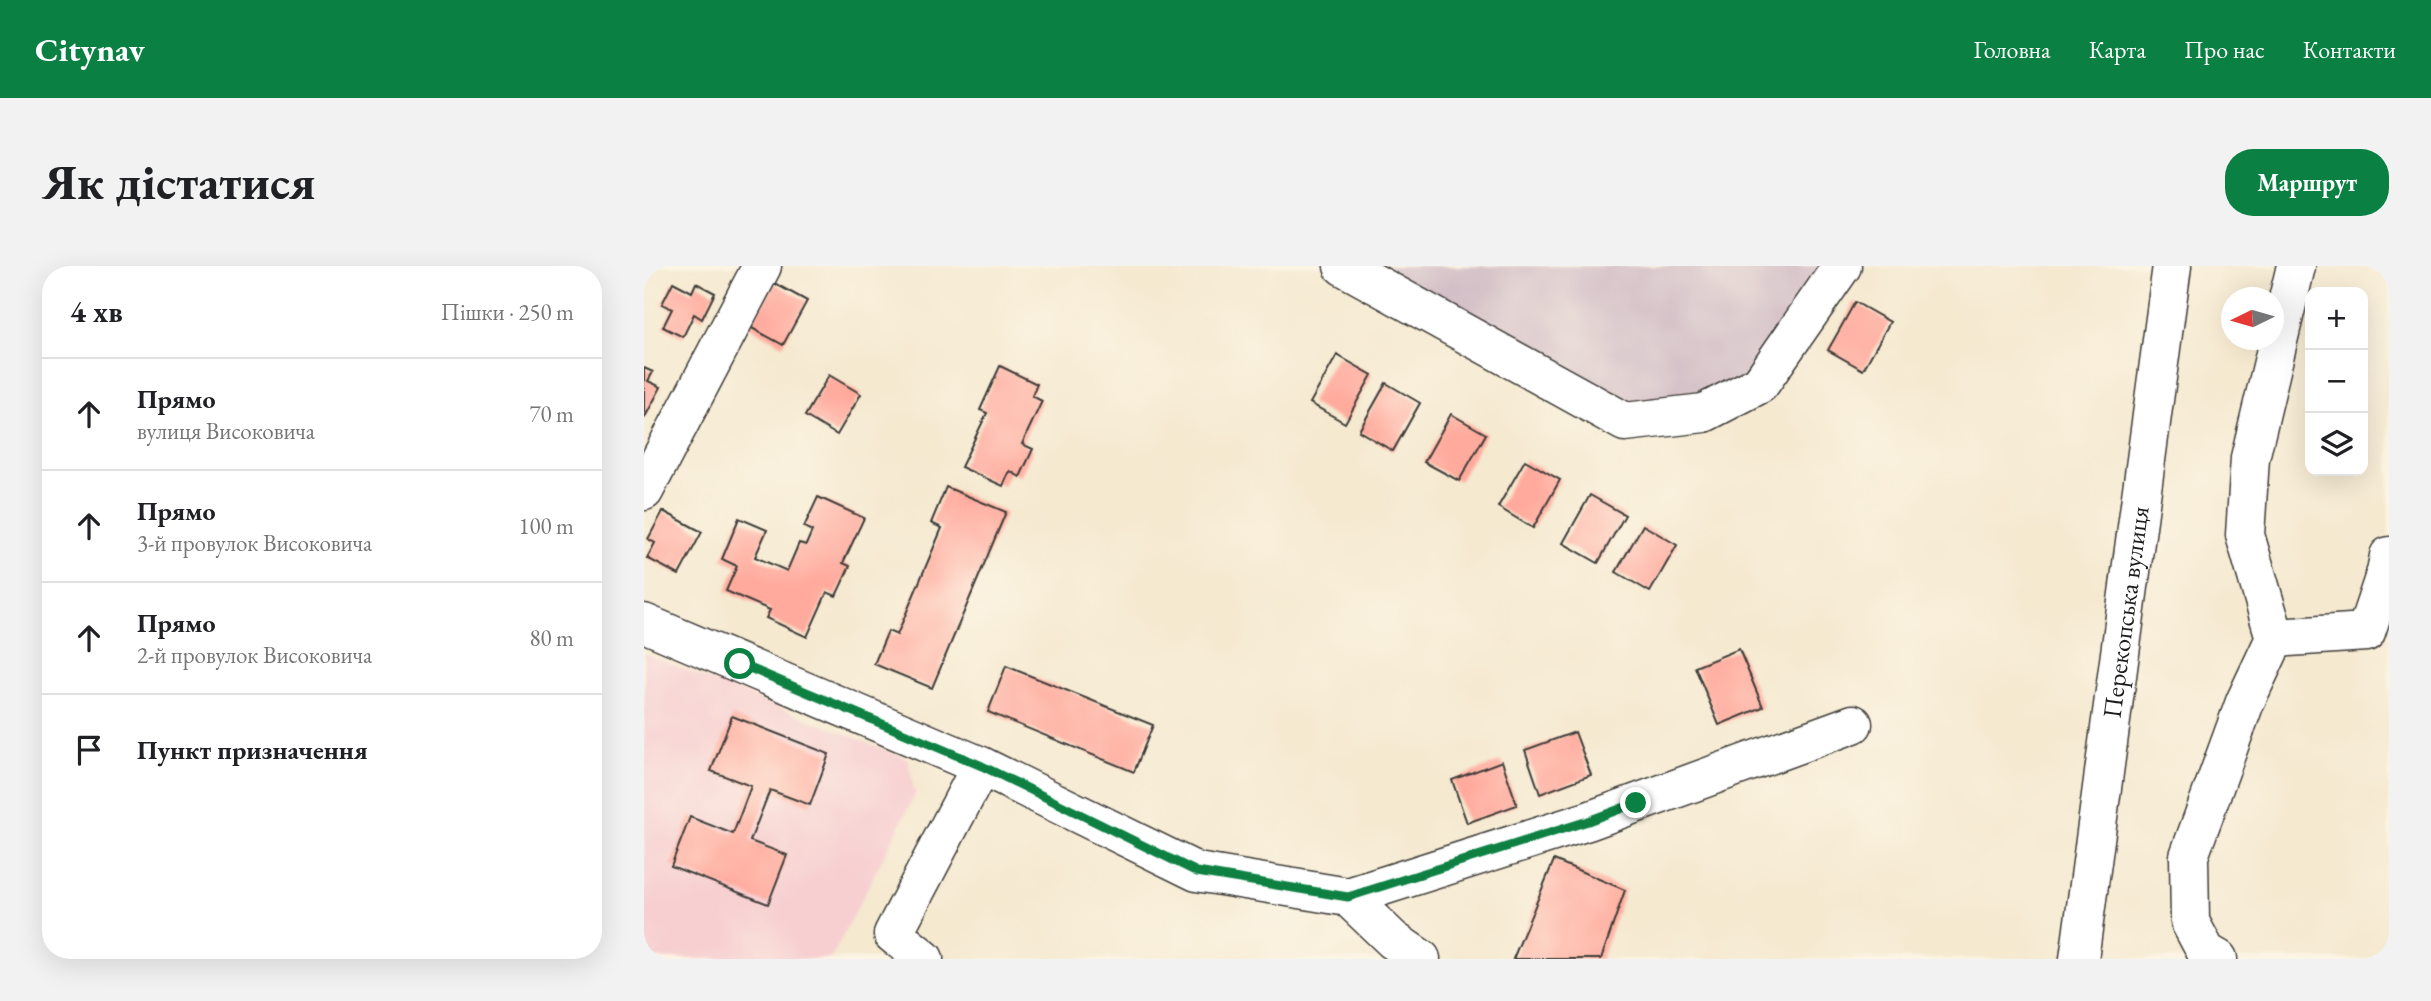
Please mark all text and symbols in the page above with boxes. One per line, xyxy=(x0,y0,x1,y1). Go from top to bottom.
text: Citynav xyxy=(35,28,145,71)
text: Головна xyxy=(1973,34,2051,65)
text: Карта xyxy=(2089,34,2146,65)
text: Про нас xyxy=(2184,34,2265,65)
text: Контакти xyxy=(2303,34,2396,65)
button: Маршрут xyxy=(2225,149,2389,216)
text: Як дістатися xyxy=(42,150,316,214)
north arrow xyxy=(2221,287,2284,350)
map controls xyxy=(2305,287,2368,476)
button: + xyxy=(2305,287,2368,350)
text: 4 хв xyxy=(70,292,123,331)
text: Пішки · 250 m xyxy=(441,297,574,327)
button: − xyxy=(2305,350,2368,413)
text: Прямо xyxy=(137,382,216,416)
icon: ahead xyxy=(70,395,108,433)
text: 70 m xyxy=(529,399,574,429)
button: layers xyxy=(2305,413,2368,476)
text: вулиця Високовича xyxy=(137,416,315,446)
text: Прямо xyxy=(137,494,216,528)
street label: Перекопська вулиця xyxy=(2094,504,2157,720)
icon: ahead xyxy=(70,507,108,545)
text: 100 m xyxy=(518,511,574,541)
text: 3-й провулок Високовича xyxy=(137,528,372,558)
text: Прямо xyxy=(137,606,216,640)
icon: ahead xyxy=(70,619,108,657)
text: 80 m xyxy=(529,623,574,653)
text: 2-й провулок Високовича xyxy=(137,640,372,670)
route start xyxy=(724,648,755,679)
icon: arrive xyxy=(70,731,108,769)
text: Пункт призначення xyxy=(137,733,368,767)
route end xyxy=(1620,787,1651,818)

